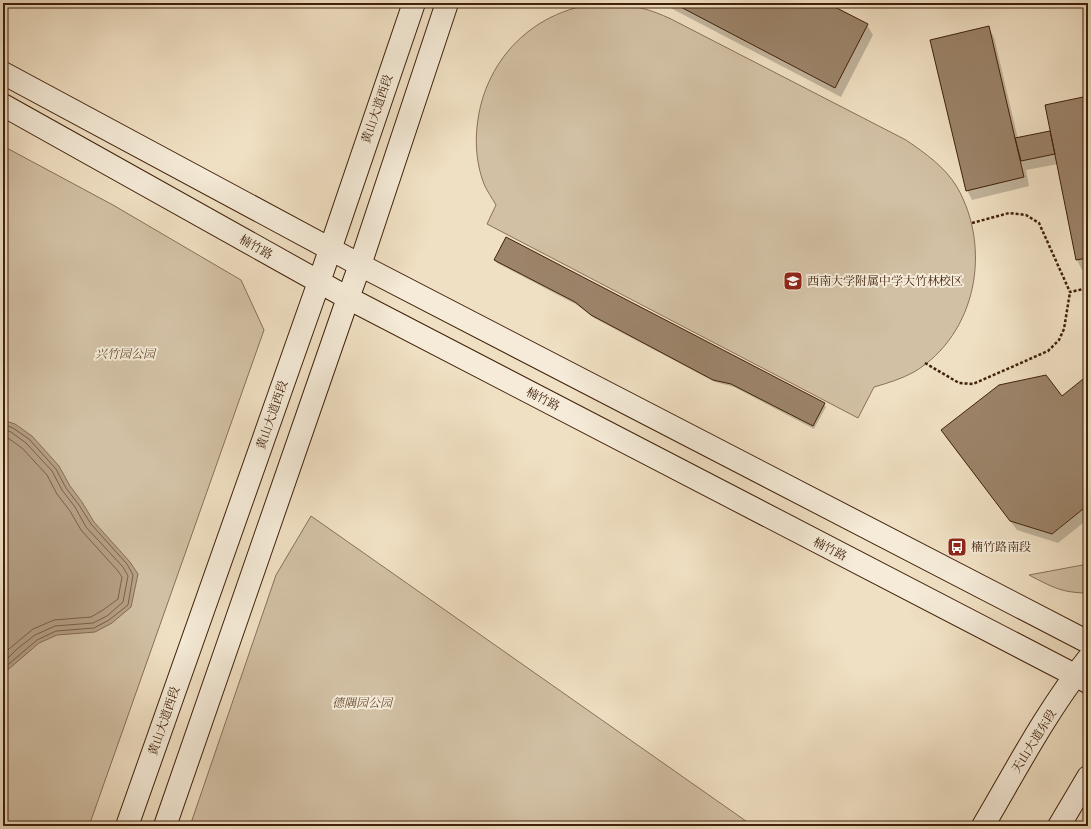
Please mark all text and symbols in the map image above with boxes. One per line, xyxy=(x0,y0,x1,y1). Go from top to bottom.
street label: 黄山大道西段 xyxy=(359,73,395,145)
street label: 楠竹路 xyxy=(237,232,275,262)
school or university icon: 西南大学附属中学大竹林校区 xyxy=(782,270,804,292)
place label: 西南大学附属中学大竹林校区 xyxy=(807,274,963,288)
park label: 兴竹园公园 xyxy=(95,347,157,361)
street label: 黄山大道西段 xyxy=(254,379,290,451)
street label: 楠竹路 xyxy=(524,385,562,413)
street label: 楠竹路 xyxy=(811,535,849,563)
bus stop icon: 楠竹路南段 xyxy=(946,536,968,558)
place label: 楠竹路南段 xyxy=(971,540,1031,554)
street label: 黄山大道西段 xyxy=(146,685,182,757)
park label: 德隅园公园 xyxy=(332,696,394,710)
street label: 天山大道东段 xyxy=(1009,707,1059,775)

